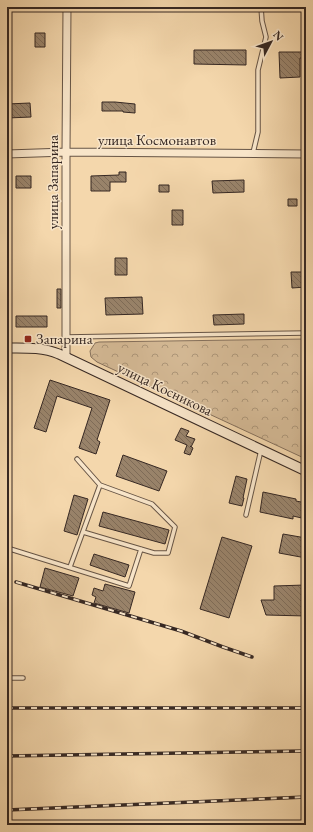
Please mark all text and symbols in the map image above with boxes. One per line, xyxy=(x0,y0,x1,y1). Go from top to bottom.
north arrow xyxy=(251,22,291,62)
text: N xyxy=(270,27,287,43)
street label: улица Космонавтов xyxy=(98,130,216,149)
street label: улица Запарина xyxy=(43,135,62,229)
place label: Запарина xyxy=(36,329,93,348)
marker: Запарина xyxy=(23,334,33,344)
street label: улица Косникова xyxy=(115,357,216,420)

